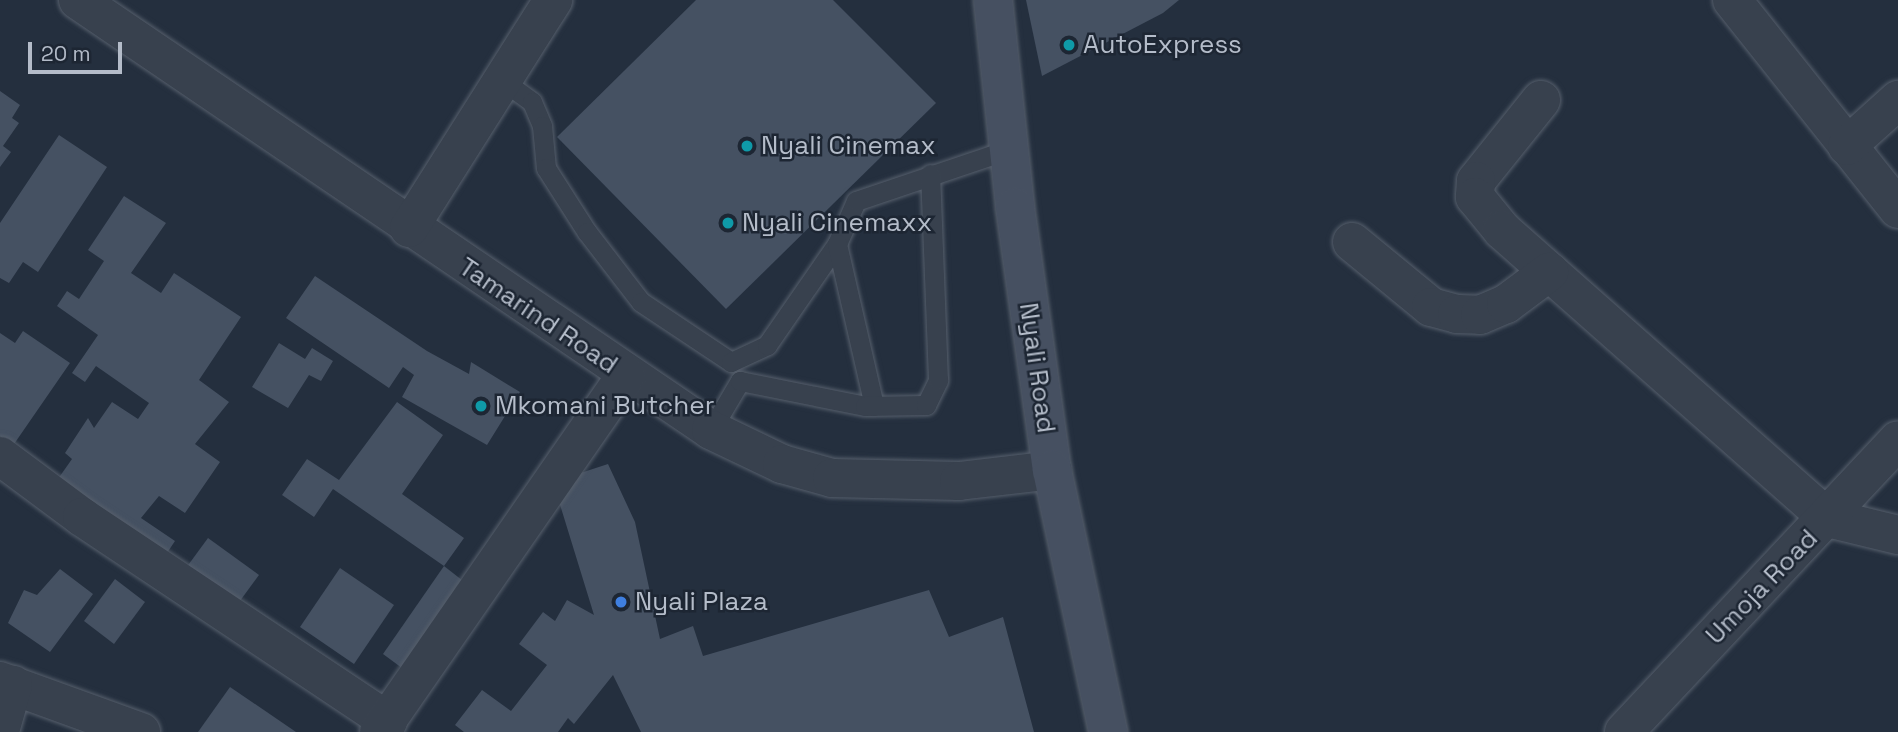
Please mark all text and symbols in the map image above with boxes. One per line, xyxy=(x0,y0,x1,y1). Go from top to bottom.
scale bar xyxy=(32,28,126,72)
place label: AutoExpress xyxy=(1083,29,1242,61)
marker: AutoExpress xyxy=(1061,37,1077,53)
text: 20 m xyxy=(41,40,91,67)
place label: Nyali Cinemax xyxy=(761,130,936,162)
marker: Nyali Cinemax xyxy=(739,138,755,154)
place label: Nyali Cinemaxx xyxy=(742,207,932,239)
marker: Nyali Cinemaxx xyxy=(720,215,736,231)
street label: Tamarind Road xyxy=(453,251,623,381)
street label: Nyali Road xyxy=(1012,301,1062,435)
place label: Mkomani Butcher xyxy=(495,390,714,422)
marker: Mkomani Butcher xyxy=(473,398,489,414)
street label: Umoja Road xyxy=(1700,523,1824,651)
place label: Nyali Plaza xyxy=(635,586,768,618)
marker: Nyali Plaza xyxy=(613,594,629,610)

